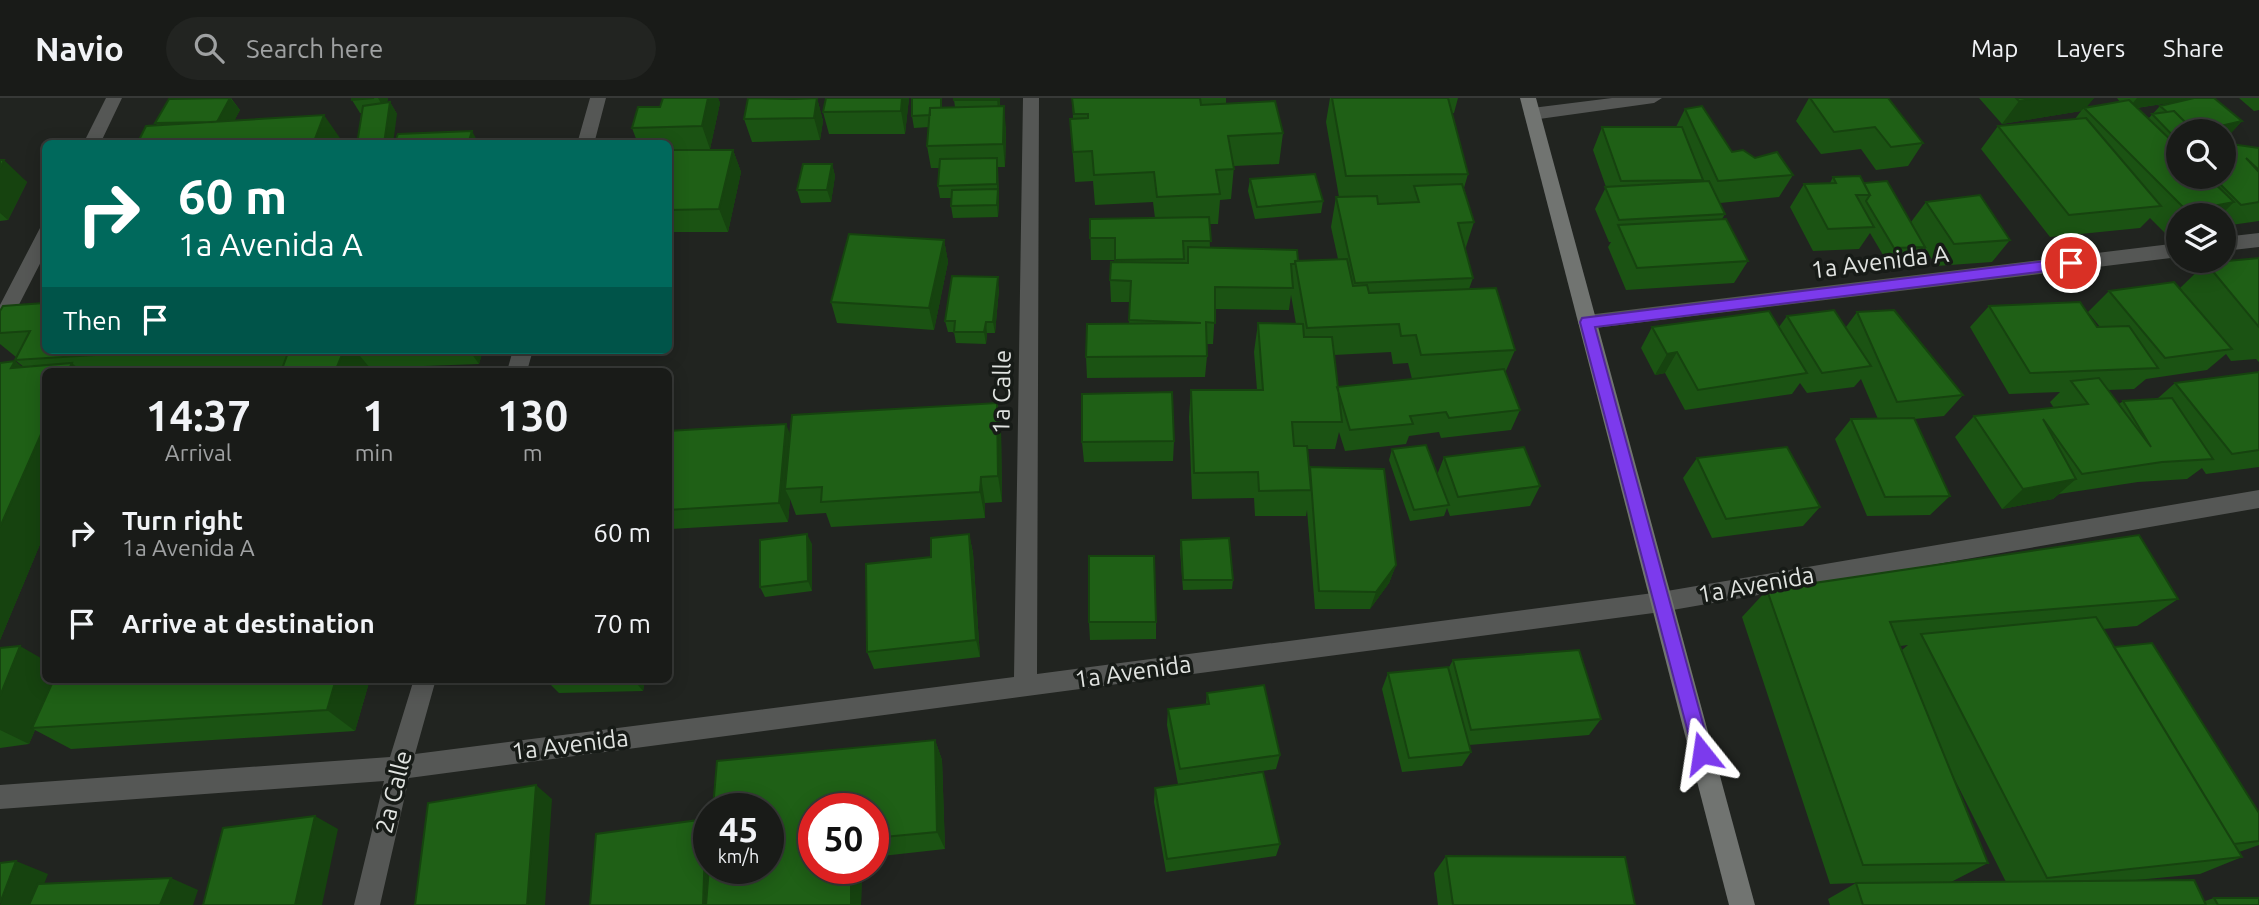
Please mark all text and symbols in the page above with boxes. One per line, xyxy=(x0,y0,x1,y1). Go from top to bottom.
search box xyxy=(166,17,656,80)
icon: search xyxy=(190,29,228,67)
text: Navio xyxy=(35,30,124,67)
text: Search here xyxy=(246,34,383,63)
text: Map xyxy=(1971,35,2018,62)
text: Layers xyxy=(2056,35,2125,62)
text: Share xyxy=(2163,35,2224,62)
map controls xyxy=(2166,119,2236,273)
button: search xyxy=(2166,119,2236,189)
icon: right xyxy=(63,168,154,259)
text: 60 m xyxy=(178,168,287,223)
button: layers xyxy=(2166,203,2236,273)
text: 1a Avenida A xyxy=(178,226,363,262)
pin xyxy=(2041,233,2101,293)
street label: 1a Avenida A xyxy=(1810,240,1951,283)
icon: arrive xyxy=(2052,244,2090,282)
icon: arrive xyxy=(136,301,174,339)
text: Then xyxy=(63,306,122,335)
street label: 1a Calle xyxy=(987,350,1016,434)
text: 14:37 xyxy=(146,392,251,439)
text: 1 xyxy=(362,392,386,439)
text: 130 xyxy=(497,392,568,439)
text: Arrival xyxy=(165,440,232,465)
text: min xyxy=(355,440,393,465)
text: m xyxy=(523,440,543,465)
text: Turn right xyxy=(122,506,243,535)
icon: right xyxy=(63,514,101,552)
text: 60 m xyxy=(593,518,651,547)
text: 1a Avenida A xyxy=(122,535,255,560)
street label: 1a Avenida xyxy=(1696,561,1816,608)
icon: arrive xyxy=(63,605,101,643)
text: Arrive at destination xyxy=(122,609,375,638)
text: 70 m xyxy=(593,609,651,638)
street label: 1a Avenida xyxy=(1073,650,1193,693)
position arrow xyxy=(1665,716,1739,790)
street label: 1a Avenida xyxy=(510,724,630,765)
street label: 2a Calle xyxy=(370,748,417,836)
speed limit sign: 50 xyxy=(798,793,889,884)
text: 45 xyxy=(719,809,758,849)
text: km/h xyxy=(718,846,759,866)

